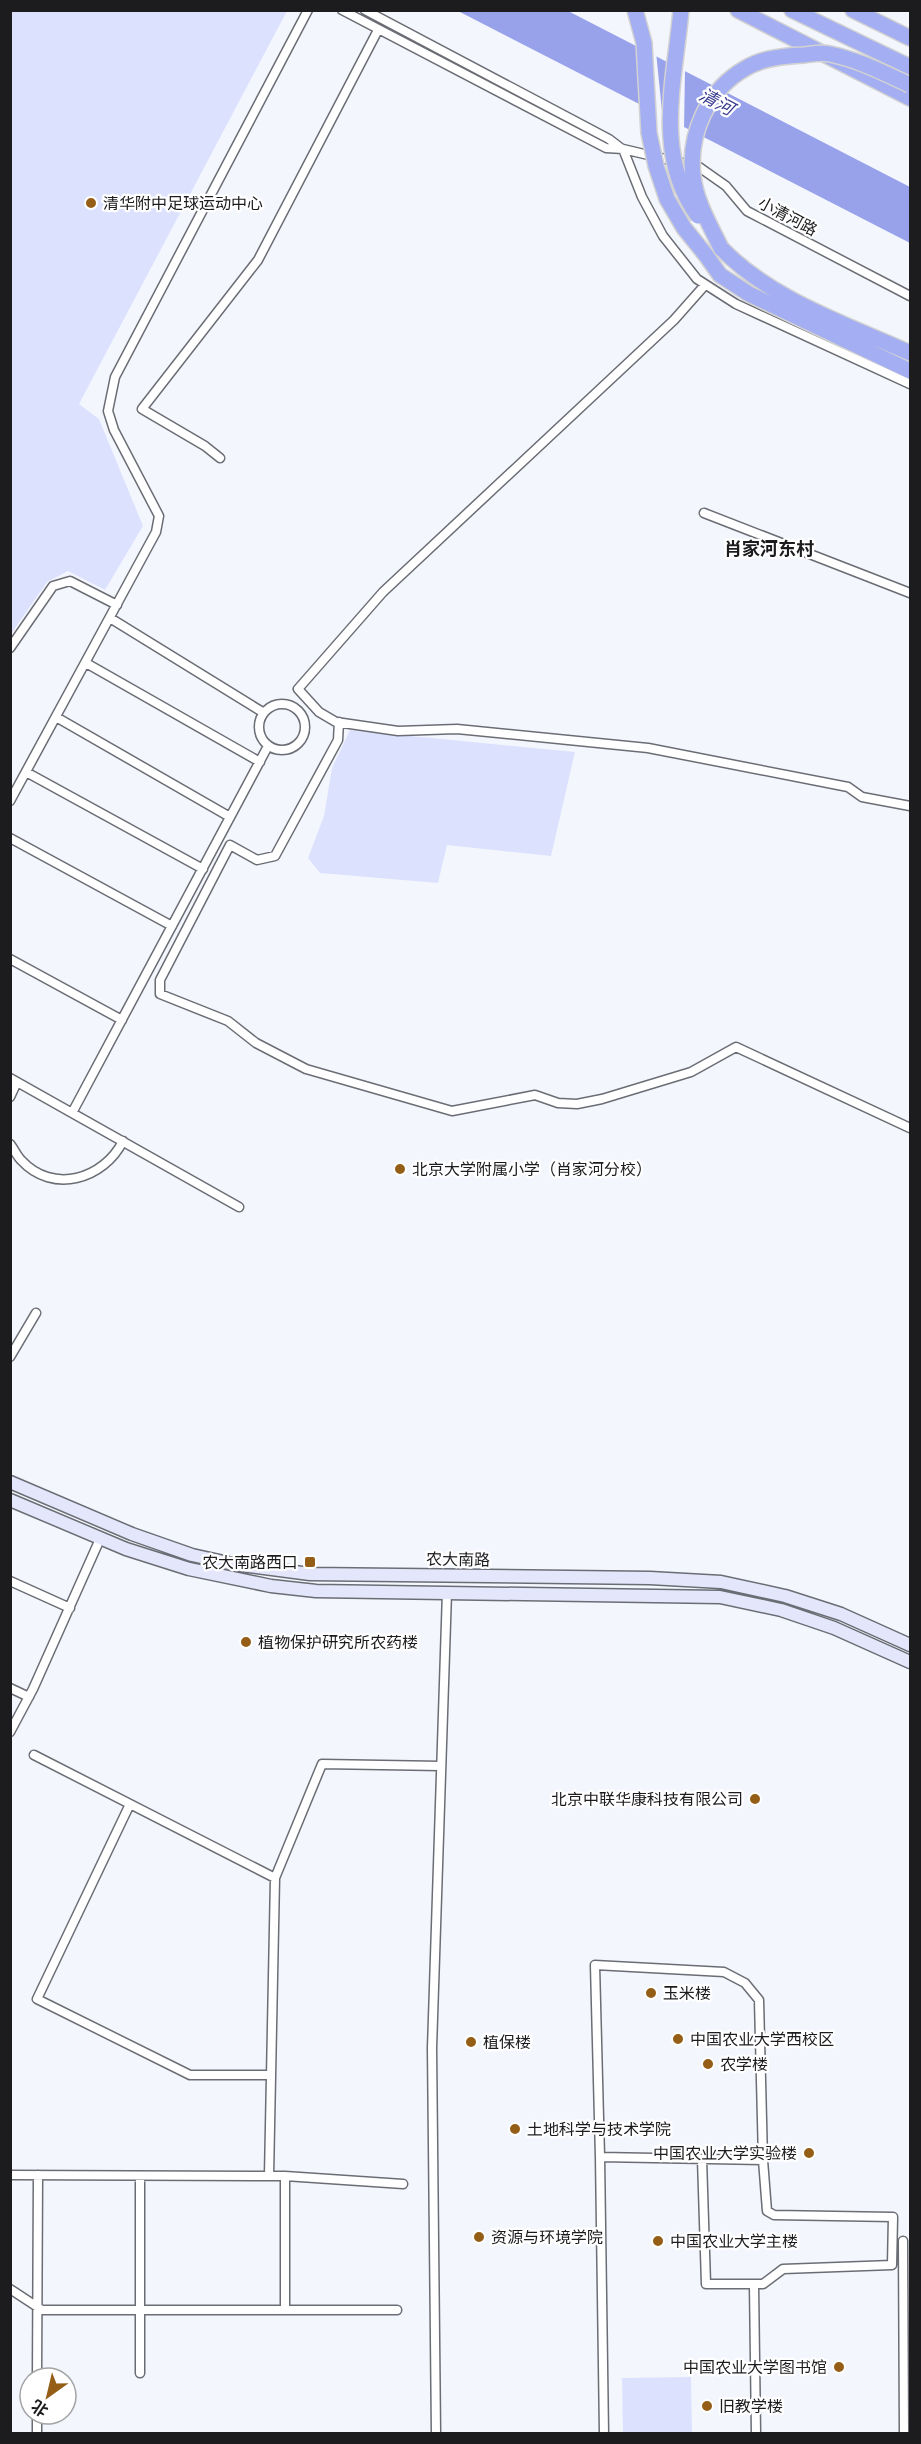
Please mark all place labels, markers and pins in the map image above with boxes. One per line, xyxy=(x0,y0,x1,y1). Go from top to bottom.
place label: 清华附中足球运动中心 xyxy=(103,192,263,214)
marker: 清华附中足球运动中心 xyxy=(84,196,98,210)
place label: 北京大学附属小学（肖家河分校） xyxy=(412,1158,652,1180)
marker: 北京大学附属小学（肖家河分校） xyxy=(393,1162,407,1176)
place label: 农大南路西口 xyxy=(202,1551,298,1573)
marker: 农大南路西口 xyxy=(303,1555,317,1569)
place label: 植物保护研究所农药楼 xyxy=(258,1631,418,1653)
marker: 植物保护研究所农药楼 xyxy=(239,1635,253,1649)
place label: 北京中联华康科技有限公司 xyxy=(551,1788,743,1810)
marker: 北京中联华康科技有限公司 xyxy=(748,1792,762,1806)
place label: 玉米楼 xyxy=(663,1982,711,2004)
marker: 玉米楼 xyxy=(644,1986,658,2000)
place label: 中国农业大学西校区 xyxy=(690,2028,834,2050)
place label: 植保楼 xyxy=(483,2031,531,2053)
marker: 中国农业大学西校区 xyxy=(671,2032,685,2046)
marker: 植保楼 xyxy=(464,2035,478,2049)
place label: 农学楼 xyxy=(720,2053,768,2075)
marker: 农学楼 xyxy=(701,2057,715,2071)
place label: 土地科学与技术学院 xyxy=(527,2118,671,2140)
marker: 土地科学与技术学院 xyxy=(508,2122,522,2136)
place label: 中国农业大学实验楼 xyxy=(653,2142,797,2164)
marker: 中国农业大学实验楼 xyxy=(802,2146,816,2160)
place label: 资源与环境学院 xyxy=(491,2226,603,2248)
marker: 资源与环境学院 xyxy=(472,2230,486,2244)
place label: 中国农业大学主楼 xyxy=(670,2230,798,2252)
marker: 中国农业大学主楼 xyxy=(651,2234,665,2248)
place label: 中国农业大学图书馆 xyxy=(683,2356,827,2378)
marker: 中国农业大学图书馆 xyxy=(832,2360,846,2374)
place label: 旧教学楼 xyxy=(719,2395,783,2417)
marker: 旧教学楼 xyxy=(700,2399,714,2413)

